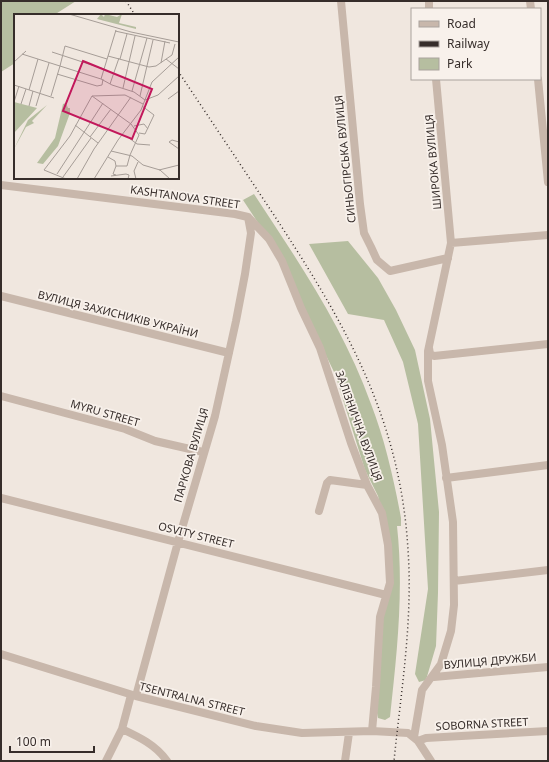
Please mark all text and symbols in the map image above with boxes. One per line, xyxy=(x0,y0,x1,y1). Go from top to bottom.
legend xyxy=(411,8,541,80)
inset map xyxy=(14,14,179,179)
text: Road xyxy=(447,15,476,32)
text: Railway xyxy=(447,35,491,52)
text: Park xyxy=(447,55,473,72)
street label: СИНЬОГІРСЬКА ВУЛИЦЯ xyxy=(330,94,359,224)
street label: ШИРОКА ВУЛИЦЯ xyxy=(421,114,444,210)
street label: KASHTANOVA STREET xyxy=(129,181,241,212)
street label: ВУЛИЦЯ ЗАХИСНИКІВ УКРАЇНИ xyxy=(36,286,200,341)
street label: ЗАЛІЗНИЧНА ВУЛИЦЯ xyxy=(332,369,386,483)
street label: MYRU STREET xyxy=(69,395,141,430)
street label: ПАРКОВА ВУЛИЦЯ xyxy=(170,406,211,504)
street label: OSVITY STREET xyxy=(157,518,236,551)
street label: ВУЛИЦЯ ДРУЖБИ xyxy=(443,649,537,672)
street label: TSENTRALNA STREET xyxy=(138,678,246,719)
street label: SOBORNA STREET xyxy=(435,714,529,733)
scale bar xyxy=(10,728,94,754)
text: 100 m xyxy=(16,733,51,750)

